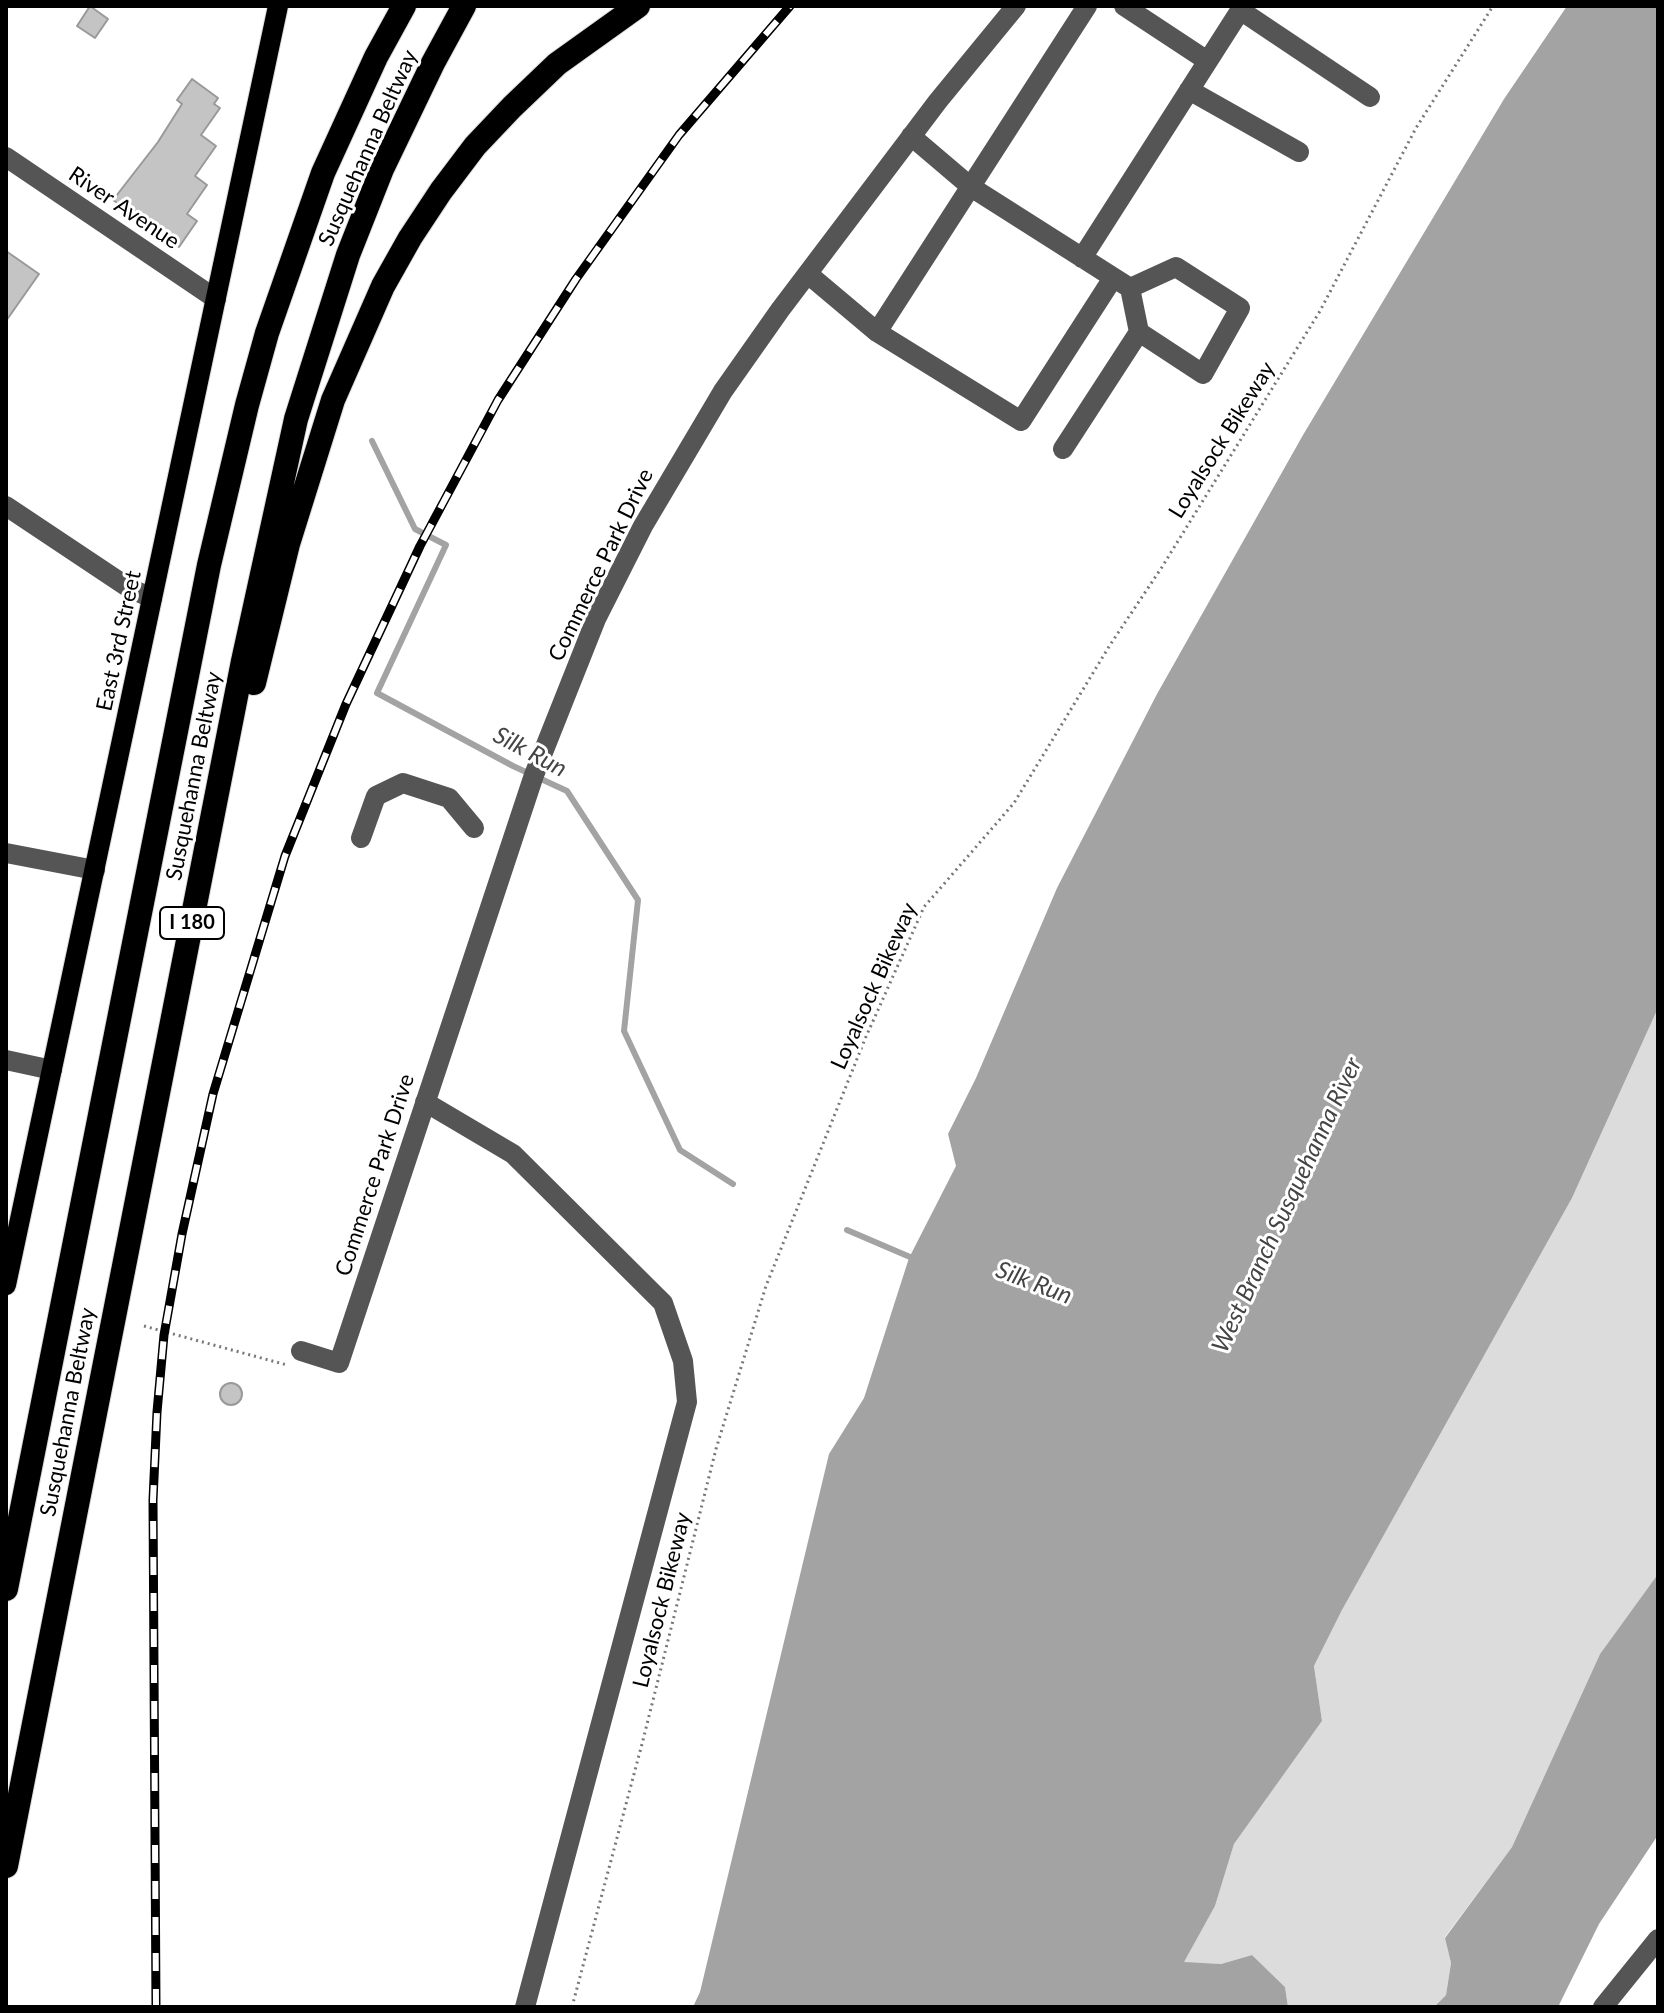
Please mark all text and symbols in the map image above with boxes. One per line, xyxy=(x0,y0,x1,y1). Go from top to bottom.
street label: Susquehanna Beltway xyxy=(313,46,423,250)
street label: River Avenue xyxy=(64,161,184,255)
street label: Loyalsock Bikeway xyxy=(1163,357,1281,523)
street label: Commerce Park Drive xyxy=(543,464,659,666)
street label: East 3rd Street xyxy=(91,568,147,714)
street label: Susquehanna Beltway xyxy=(161,669,227,883)
water label: Silk Run xyxy=(488,721,572,783)
street label: Loyalsock Bikeway xyxy=(825,899,923,1073)
road number: I 180 xyxy=(160,907,224,939)
water label: West Branch Susquehanna River xyxy=(1206,1053,1368,1357)
street label: Commerce Park Drive xyxy=(330,1071,420,1279)
water label: Silk Run xyxy=(992,1255,1076,1311)
street label: Susquehanna Beltway xyxy=(35,1305,101,1519)
street label: Loyalsock Bikeway xyxy=(627,1510,697,1690)

